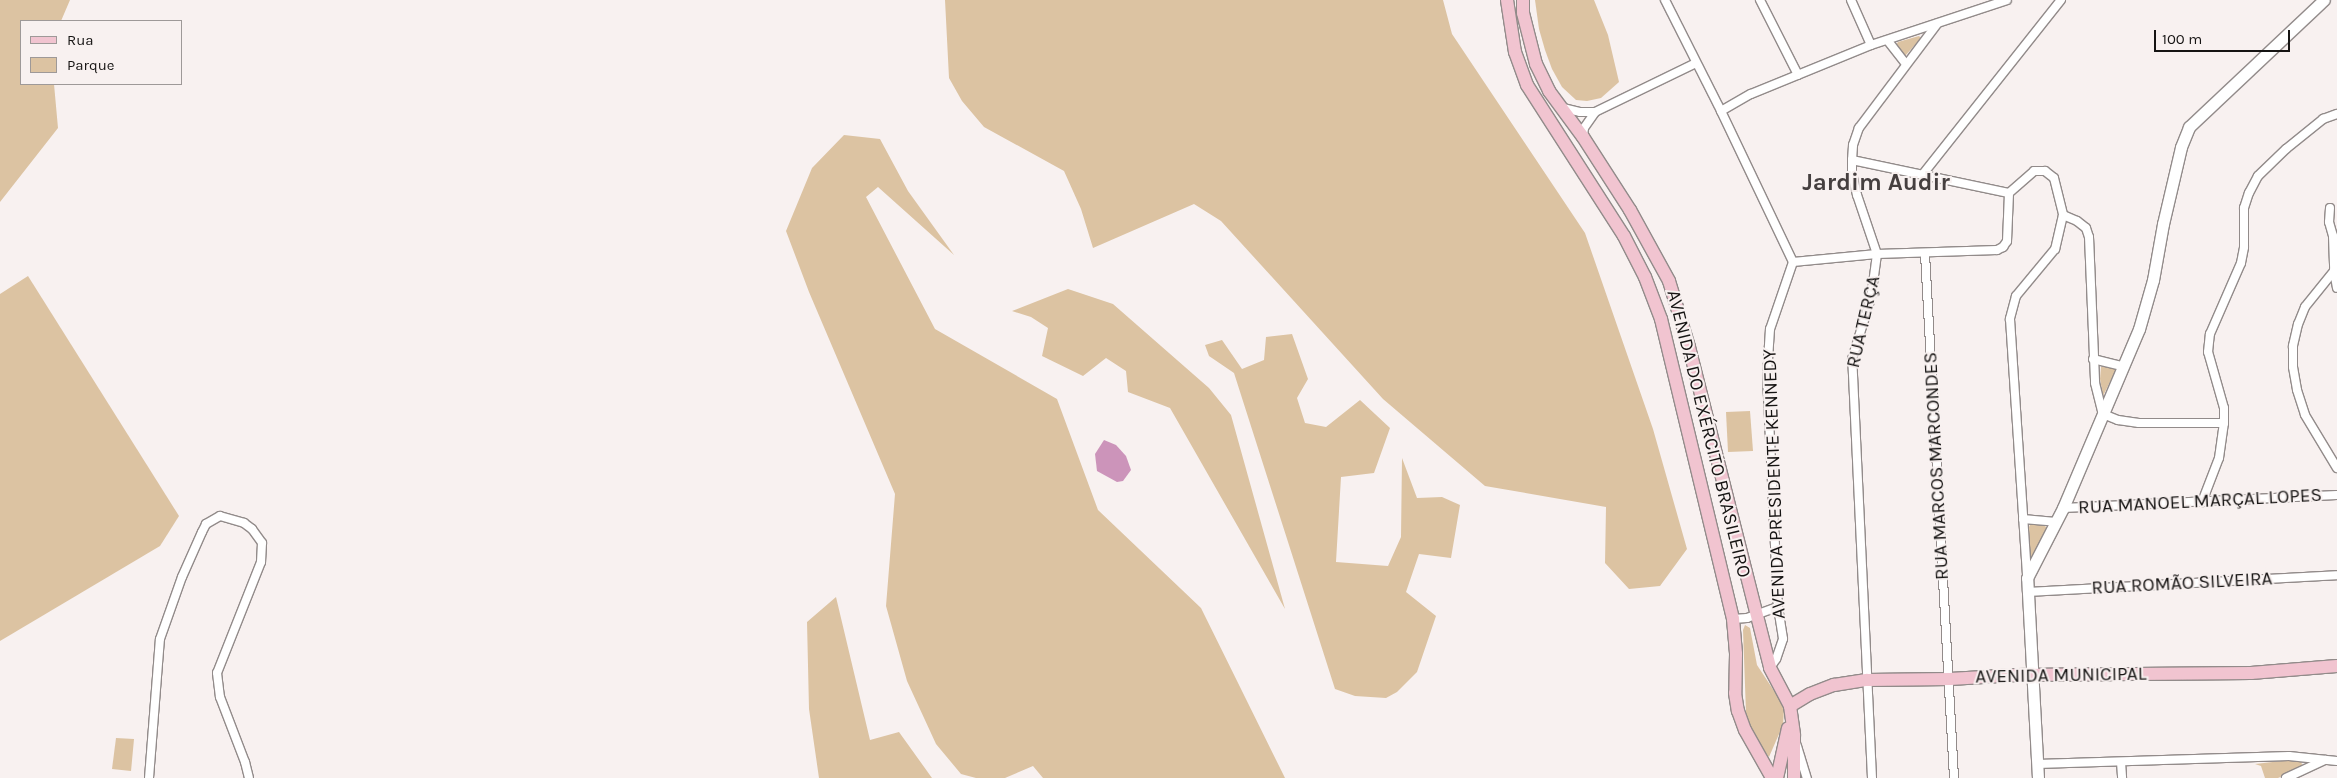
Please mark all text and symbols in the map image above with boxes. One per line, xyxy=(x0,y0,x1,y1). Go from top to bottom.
legend xyxy=(20,20,182,85)
scale bar xyxy=(2157,20,2293,52)
text: 100 m xyxy=(2162,30,2202,48)
text: Rua xyxy=(67,31,94,49)
text: Parque xyxy=(67,56,115,74)
district label: Jardim Audir xyxy=(1802,169,1950,197)
street label: RUA TERÇA xyxy=(1842,274,1886,370)
street label: AVENIDA DO EXÉRCITO BRASILEIRO xyxy=(1661,288,1755,580)
street label: AVENIDA PRESIDENTE KENNEDY xyxy=(1759,349,1791,619)
street label: RUA MARCOS MARCONDES xyxy=(1920,351,1954,581)
street label: RUA MANOEL MARÇAL LOPES xyxy=(2077,484,2323,520)
street label: RUA ROMÃO SILVEIRA xyxy=(2091,568,2273,600)
street label: AVENIDA MUNICIPAL xyxy=(1975,663,2147,689)

